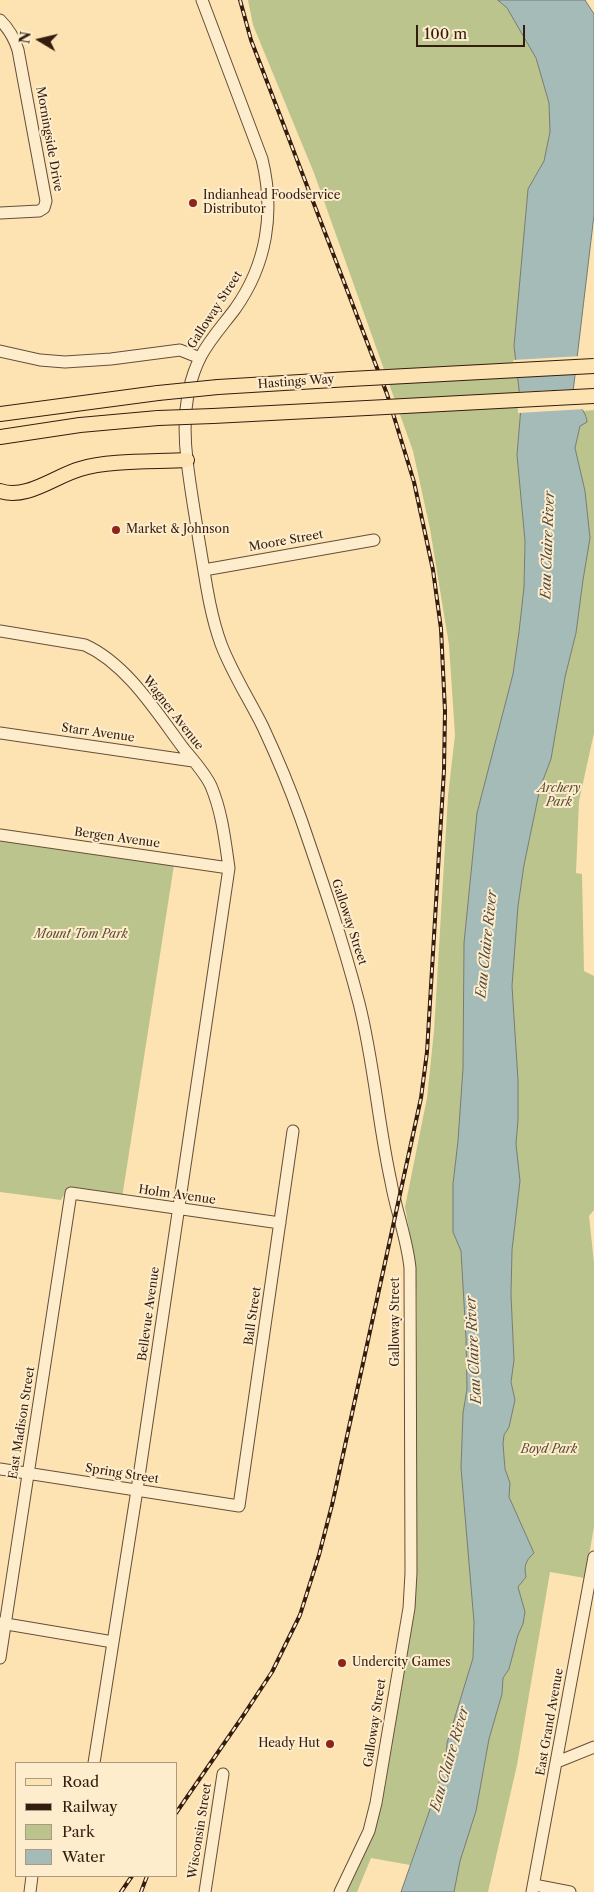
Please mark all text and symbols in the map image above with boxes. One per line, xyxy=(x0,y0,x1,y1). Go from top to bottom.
north arrow xyxy=(15,15,65,65)
scale bar xyxy=(419,15,528,47)
text: 100 m xyxy=(424,24,467,43)
text: N xyxy=(15,30,35,45)
street label: Morningside Drive xyxy=(33,85,65,193)
place label: Indianhead Foodservice Distributor xyxy=(203,189,340,217)
marker: Indianhead Foodservice Distributor xyxy=(187,197,199,209)
street label: Galloway Street xyxy=(185,268,245,352)
street label: Hastings Way xyxy=(257,372,335,392)
water label: Eau Claire River xyxy=(538,490,558,600)
place label: Market & Johnson xyxy=(126,523,229,537)
marker: Market & Johnson xyxy=(110,524,122,536)
street label: Moore Street xyxy=(248,527,324,555)
street label: Wagner Avenue xyxy=(140,673,206,753)
street label: Starr Avenue xyxy=(60,721,136,745)
park label: Archery Park xyxy=(537,782,581,810)
street label: Bergen Avenue xyxy=(73,825,161,851)
street label: Galloway Street xyxy=(328,877,370,967)
water label: Eau Claire River xyxy=(473,889,501,999)
park label: Mount Tom Park xyxy=(34,928,128,942)
street label: Holm Avenue xyxy=(137,1182,217,1208)
street label: Bellevue Avenue xyxy=(135,1266,163,1362)
street label: Galloway Street xyxy=(389,1277,403,1367)
street label: Ball Street xyxy=(242,1286,264,1346)
water label: Eau Claire River xyxy=(463,1295,485,1405)
street label: East Madison Street xyxy=(6,1366,38,1480)
park label: Boyd Park xyxy=(521,1443,577,1457)
street label: Spring Street xyxy=(84,1461,160,1487)
place label: Undercity Games xyxy=(352,1656,451,1670)
marker: Undercity Games xyxy=(336,1657,348,1669)
street label: East Grand Avenue xyxy=(533,1667,567,1777)
street label: Galloway Street xyxy=(361,1678,389,1768)
water label: Eau Claire River xyxy=(427,1704,473,1814)
place label: Heady Hut xyxy=(258,1737,320,1751)
marker: Heady Hut xyxy=(324,1738,336,1750)
legend xyxy=(15,1762,178,1877)
text: Road xyxy=(62,1772,99,1791)
street label: Wisconsin Street xyxy=(185,1782,215,1880)
text: Railway xyxy=(62,1797,118,1816)
text: Park xyxy=(62,1822,95,1841)
text: Water xyxy=(62,1847,105,1866)

